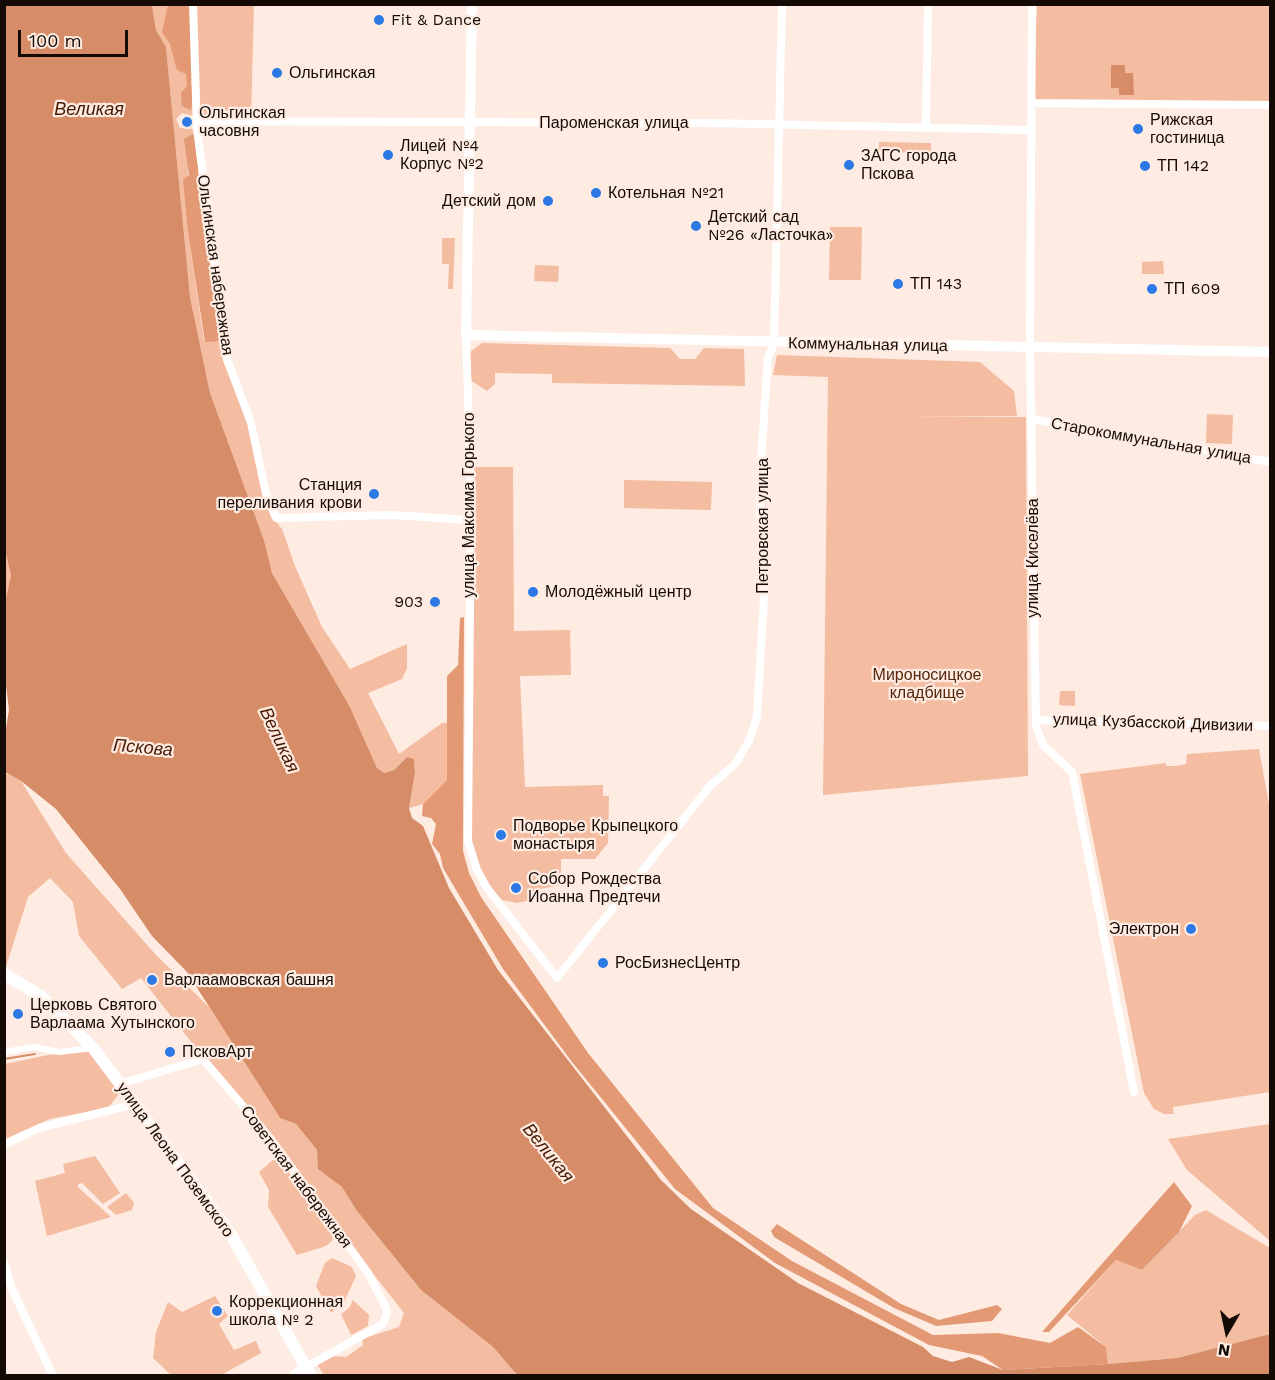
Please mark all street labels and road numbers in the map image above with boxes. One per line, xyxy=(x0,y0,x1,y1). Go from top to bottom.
street label: Пароменская улица xyxy=(539,113,689,133)
street label: Ольгинская набережная xyxy=(193,173,237,357)
street label: Коммунальная улица xyxy=(788,334,948,356)
street label: улица Максима Горького xyxy=(459,412,479,598)
street label: Старокоммунальная улица xyxy=(1049,414,1253,468)
street label: Петровская улица xyxy=(753,458,773,594)
street label: улица Киселёва xyxy=(1023,498,1043,618)
street label: улица Кузбасской Дивизии xyxy=(1052,710,1254,736)
street label: улица Леона Поземского xyxy=(112,1079,238,1241)
street label: Советская набережная xyxy=(236,1102,356,1252)

